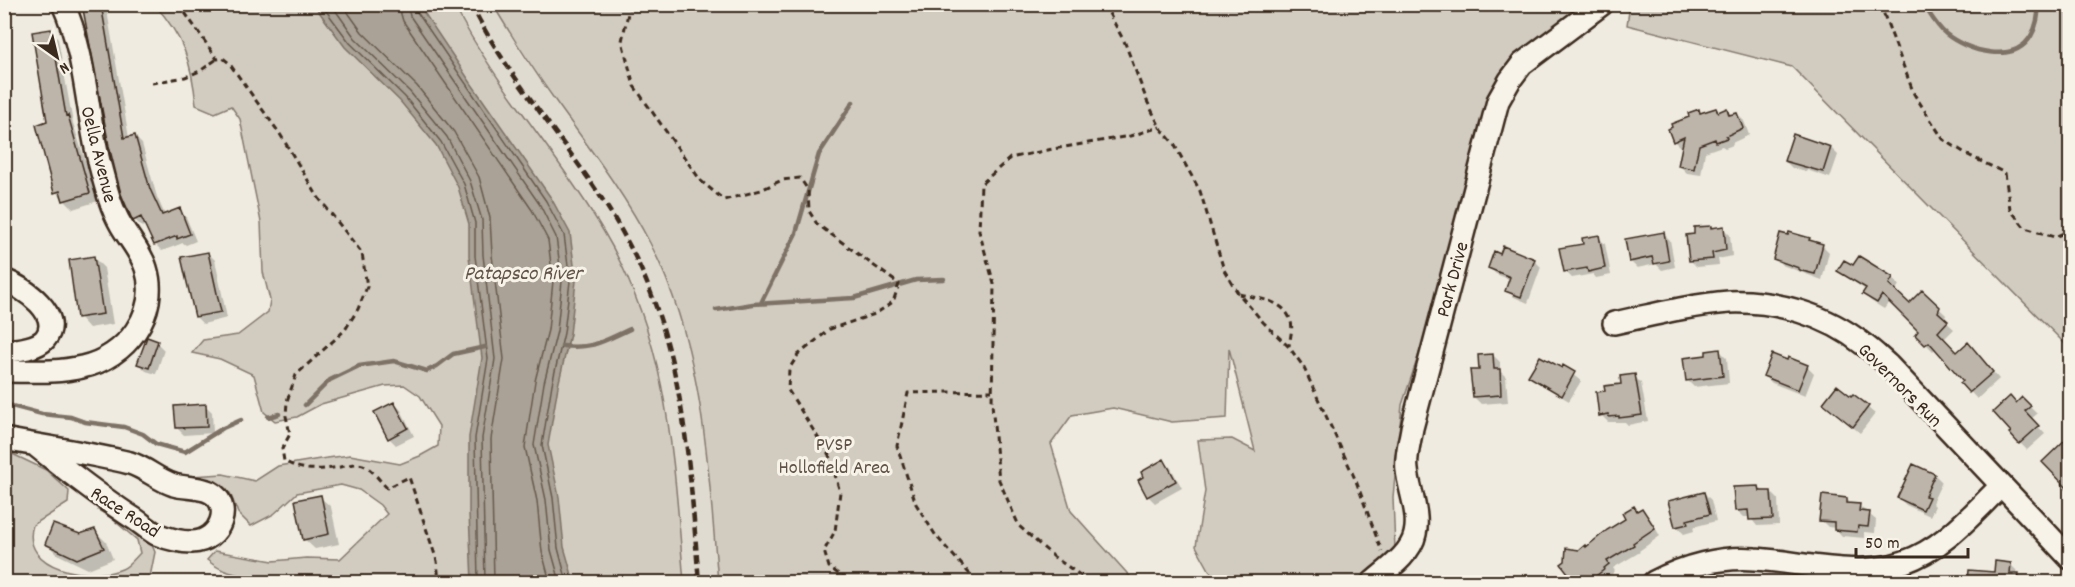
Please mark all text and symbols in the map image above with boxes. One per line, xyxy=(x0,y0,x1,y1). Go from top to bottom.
north arrow xyxy=(27,27,87,87)
text: N xyxy=(54,56,74,79)
street label: Oella Avenue xyxy=(72,104,123,206)
street label: Park Drive xyxy=(1430,239,1477,321)
water label: Patapsco River xyxy=(464,260,584,290)
street label: Governors Run xyxy=(1850,337,1948,435)
park label: PVSP Hollofield Area xyxy=(779,432,890,483)
street label: Race Road xyxy=(84,481,165,546)
scale bar xyxy=(1856,521,1968,559)
text: 50 m xyxy=(1865,532,1900,557)

